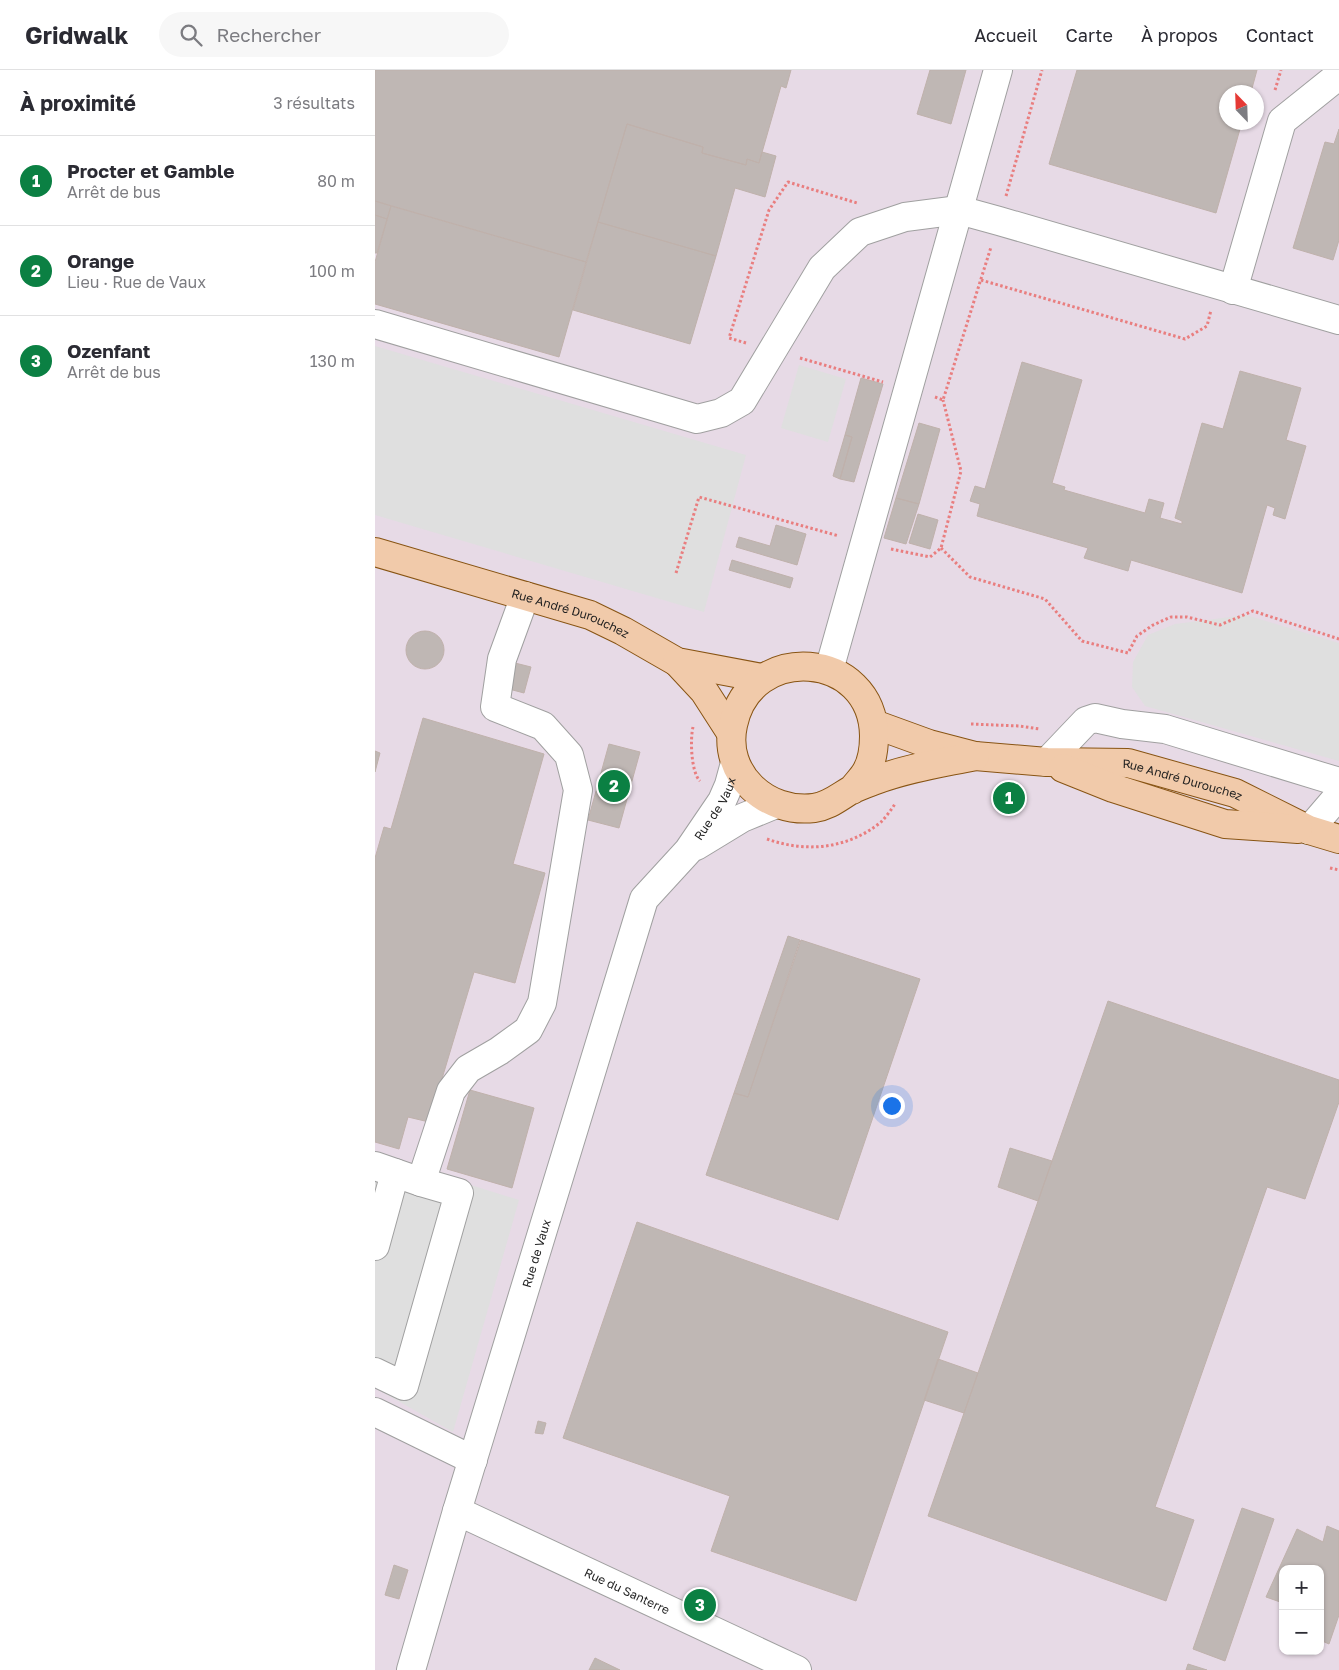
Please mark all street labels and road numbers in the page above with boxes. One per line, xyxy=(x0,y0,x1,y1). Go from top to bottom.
street label: Rue André Durouchez xyxy=(510,585,632,641)
street label: Rue André Durouchez xyxy=(1122,755,1245,803)
street label: Rue de Vaux xyxy=(690,775,738,843)
street label: Rue de Vaux xyxy=(518,1217,553,1289)
street label: Rue du Santerre xyxy=(582,1564,672,1617)

